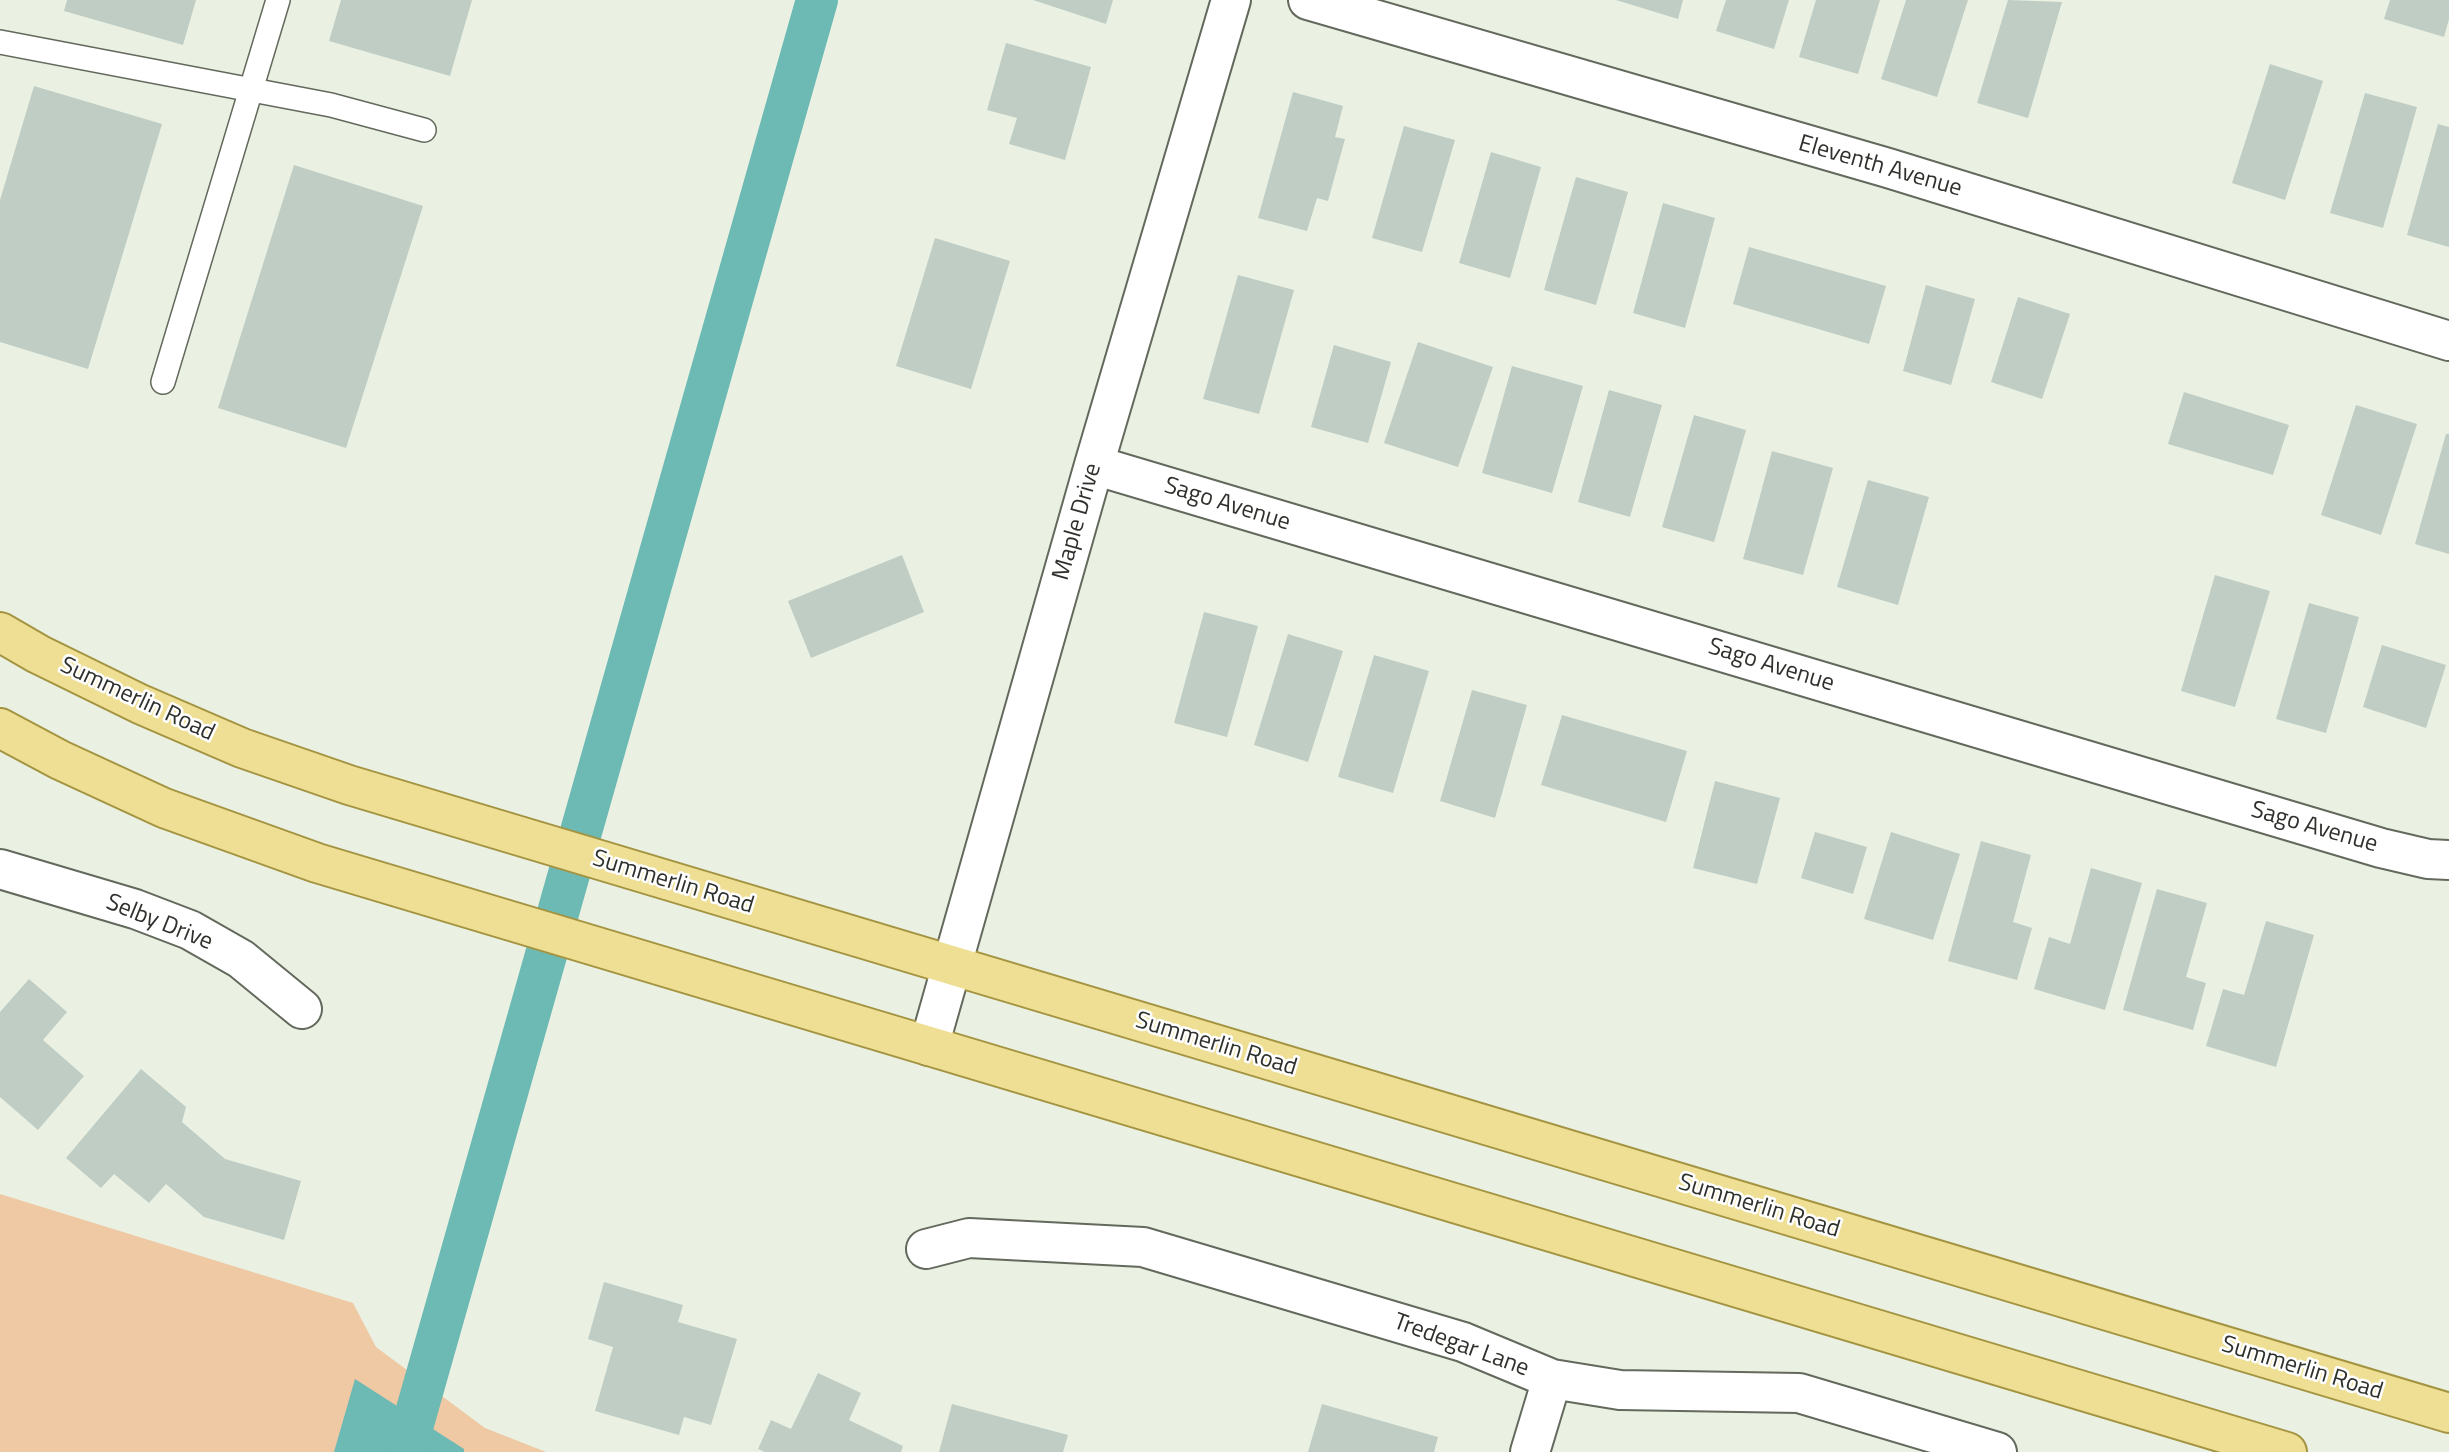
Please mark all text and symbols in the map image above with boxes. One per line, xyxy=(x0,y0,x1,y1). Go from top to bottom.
street label: Eleventh Avenue xyxy=(1795,130,1965,204)
street label: Maple Drive xyxy=(1048,460,1108,584)
street label: Sago Avenue xyxy=(1160,472,1294,538)
street label: Sago Avenue xyxy=(1704,633,1838,699)
street label: Summerlin Road xyxy=(55,652,219,748)
street label: Sago Avenue xyxy=(2247,796,2381,860)
street label: Summerlin Road xyxy=(589,845,757,921)
street label: Selby Drive xyxy=(101,889,217,957)
street label: Summerlin Road xyxy=(1132,1007,1300,1083)
street label: Summerlin Road xyxy=(1675,1169,1843,1245)
street label: Tredegar Lane xyxy=(1389,1308,1533,1384)
street label: Summerlin Road xyxy=(2218,1331,2386,1407)

